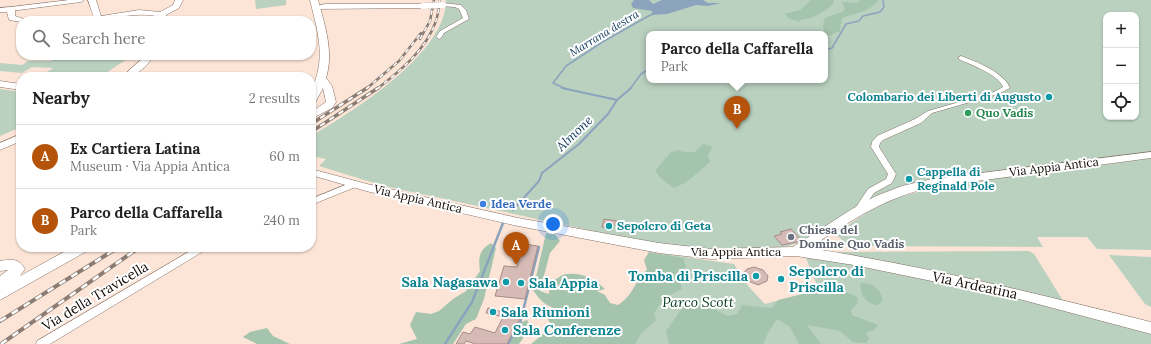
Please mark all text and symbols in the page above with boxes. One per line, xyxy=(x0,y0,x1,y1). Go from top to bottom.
water label: Marrana destra xyxy=(567,6,642,59)
map controls xyxy=(1103,12,1139,120)
button: + xyxy=(1103,12,1139,48)
search box xyxy=(16,16,316,60)
icon: search xyxy=(30,27,52,49)
text: Search here xyxy=(62,29,145,48)
popup xyxy=(646,31,828,83)
text: Parco della Caffarella xyxy=(661,39,813,58)
button: − xyxy=(1103,48,1139,84)
text: Park xyxy=(661,58,688,75)
button: locate xyxy=(1103,84,1139,120)
text: Nearby xyxy=(32,87,90,109)
place label: Colombario dei Liberti di Augusto xyxy=(848,89,1041,104)
text: 2 results xyxy=(249,90,300,107)
marker: Colombario dei Liberti di Augusto xyxy=(1044,92,1054,102)
pin: B xyxy=(724,96,750,129)
place label: Quo Vadis xyxy=(976,105,1033,120)
marker: Quo Vadis xyxy=(963,108,973,118)
water label: Almone xyxy=(552,112,596,155)
text: Ex Cartiera Latina xyxy=(70,139,200,158)
text: A xyxy=(41,148,49,165)
text: 60 m xyxy=(269,148,300,165)
street label: Via Appia Antica xyxy=(1007,154,1100,180)
text: Museum · Via Appia Antica xyxy=(70,158,230,175)
place label: Cappella di Reginald Pole xyxy=(917,164,995,193)
marker: Cappella di Reginald Pole xyxy=(904,174,914,184)
street label: Via Appia Antica xyxy=(372,181,464,216)
place label: Idea Verde xyxy=(491,196,552,211)
marker: Idea Verde xyxy=(478,199,488,209)
text: Parco della Caffarella xyxy=(70,203,223,222)
text: B xyxy=(41,212,49,229)
text: 240 m xyxy=(263,212,300,229)
your location xyxy=(543,214,563,234)
place label: Sepolcro di Geta xyxy=(617,218,712,233)
marker: Sepolcro di Geta xyxy=(604,221,614,231)
text: Park xyxy=(70,222,97,239)
place label: Chiesa del Domine Quo Vadis xyxy=(799,222,905,251)
pin: A xyxy=(503,232,529,265)
marker: Chiesa del Domine Quo Vadis xyxy=(786,232,796,242)
street label: Via Appia Antica xyxy=(690,244,781,259)
street label: Via della Travicella xyxy=(38,257,151,335)
place label: Sepolcro di Priscilla xyxy=(789,262,864,296)
place label: Tomba di Priscilla xyxy=(628,267,749,285)
street label: Via Ardeatina xyxy=(930,267,1019,303)
marker: Tomba di Priscilla xyxy=(751,271,761,281)
place label: Sala Nagasawa xyxy=(401,273,499,291)
place label: Sala Appia xyxy=(529,274,599,292)
marker: Sepolcro di Priscilla xyxy=(776,274,786,284)
marker: Sala Nagasawa xyxy=(501,277,511,287)
marker: Sala Appia xyxy=(516,278,526,288)
park label: Parco Scott xyxy=(662,293,735,311)
place label: Sala Riunioni xyxy=(501,303,590,321)
marker: Sala Riunioni xyxy=(488,307,498,317)
place label: Sala Conferenze xyxy=(513,321,621,339)
marker: Sala Conferenze xyxy=(500,325,510,335)

